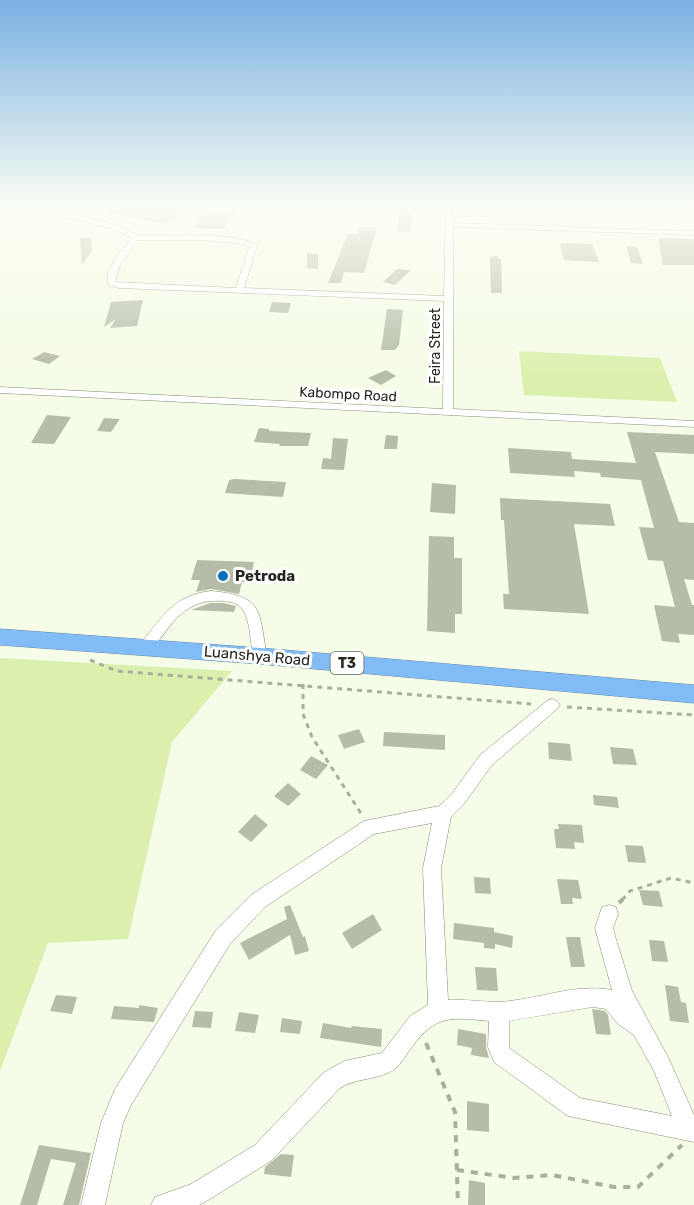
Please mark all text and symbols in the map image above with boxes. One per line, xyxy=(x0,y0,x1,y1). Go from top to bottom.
street label: Feira Street xyxy=(427,307,444,384)
street label: Kabompo Road xyxy=(299,383,397,406)
place label: Petroda xyxy=(235,567,295,585)
marker: Petroda xyxy=(216,569,230,583)
street label: Luanshya Road xyxy=(203,642,311,670)
road number: T3 xyxy=(330,652,364,674)

